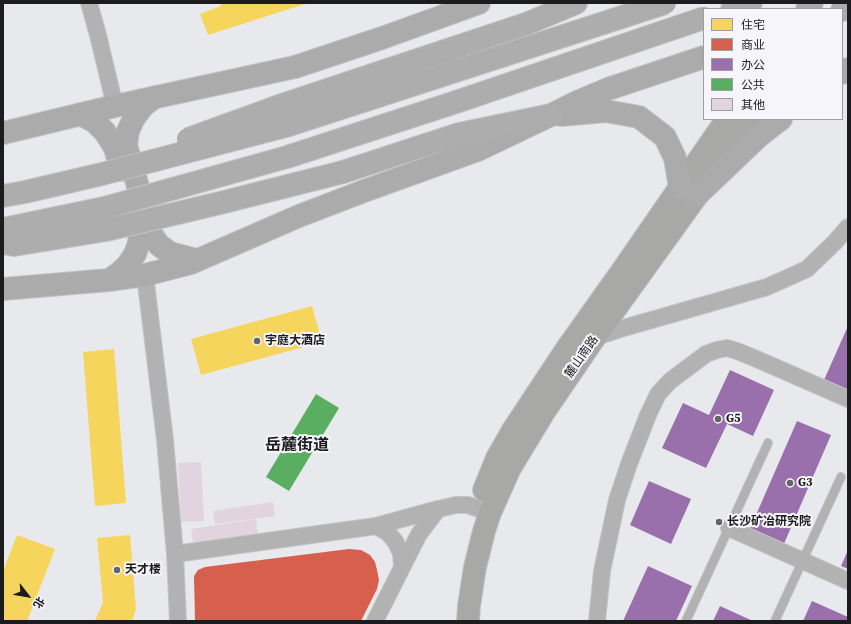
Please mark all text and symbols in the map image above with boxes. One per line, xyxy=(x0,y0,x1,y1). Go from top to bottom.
legend xyxy=(703,8,843,120)
text: 住宅 xyxy=(741,17,765,33)
text: 商业 xyxy=(741,37,765,53)
text: 办公 xyxy=(741,57,765,73)
text: 公共 xyxy=(741,77,765,93)
text: 其他 xyxy=(741,97,765,113)
street label: 麓山南路 xyxy=(562,333,602,381)
place label: 宇庭大酒店 xyxy=(265,334,325,348)
marker: 宇庭大酒店 xyxy=(252,336,262,346)
place label: G5 xyxy=(726,412,741,426)
marker: G5 xyxy=(713,414,723,424)
district label: 岳麓街道 xyxy=(265,436,329,456)
place label: G3 xyxy=(798,476,813,490)
marker: G3 xyxy=(785,478,795,488)
place label: 长沙矿冶研究院 xyxy=(727,515,811,529)
marker: 长沙矿冶研究院 xyxy=(714,517,724,527)
place label: 天才楼 xyxy=(125,563,161,577)
marker: 天才楼 xyxy=(112,565,122,575)
north arrow xyxy=(8,576,48,616)
text: 北 xyxy=(29,594,48,611)

